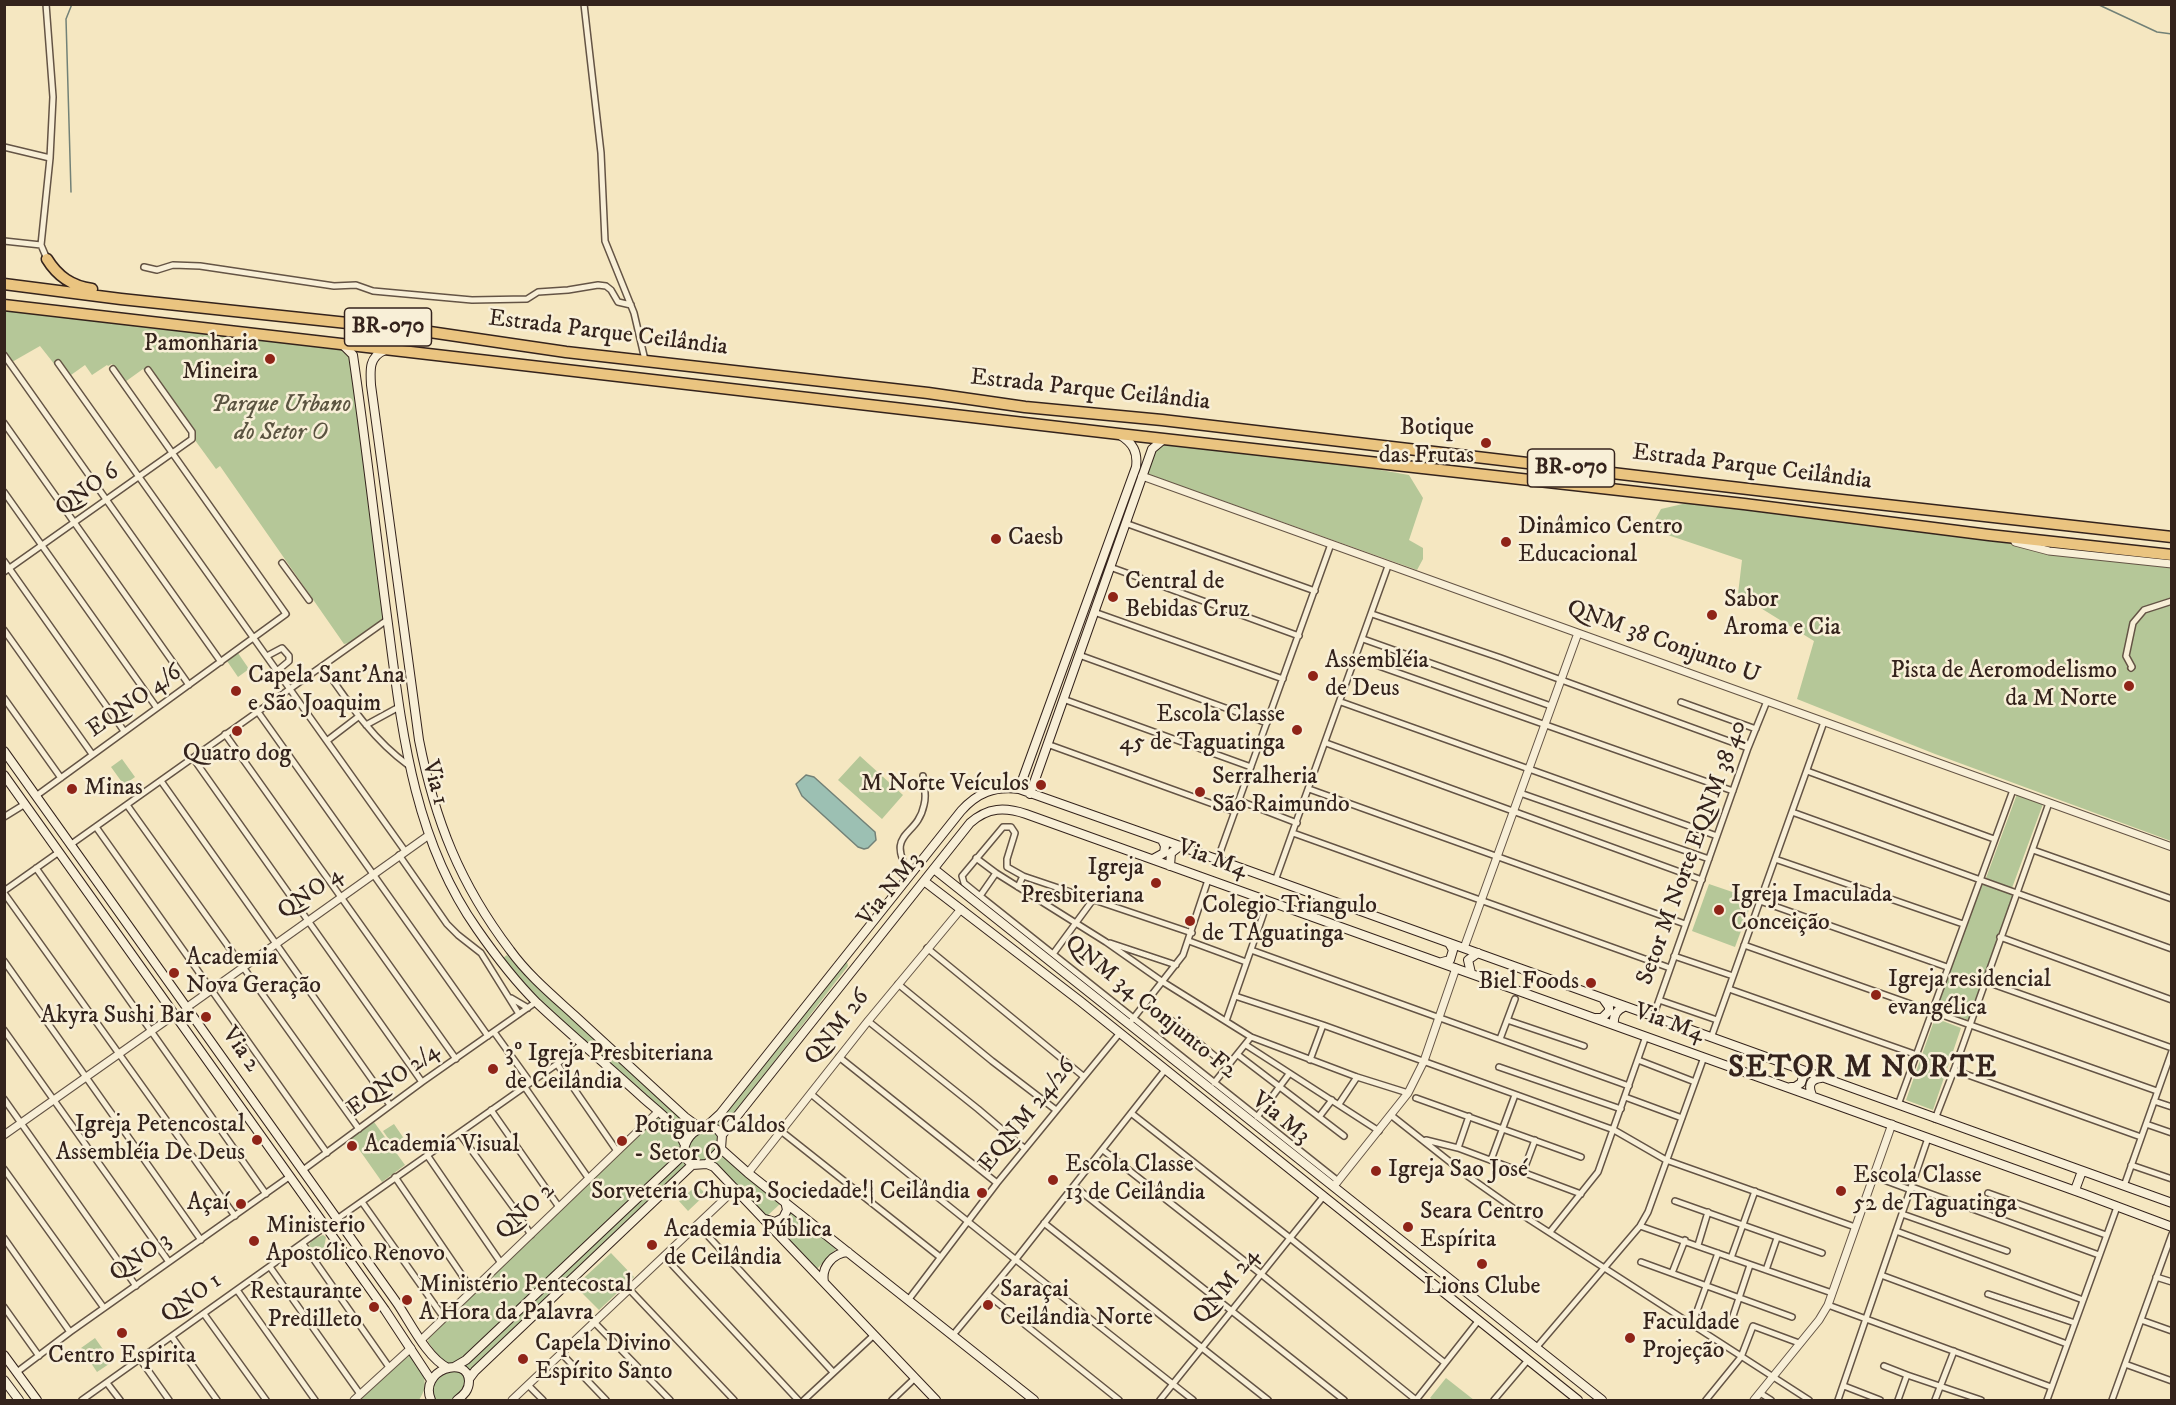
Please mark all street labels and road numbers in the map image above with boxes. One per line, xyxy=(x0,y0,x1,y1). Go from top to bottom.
street label: Estrada Parque Ceilândia xyxy=(487,305,729,363)
road number: BR-070 xyxy=(344,308,432,346)
street label: Estrada Parque Ceilândia xyxy=(969,364,1211,418)
street label: Estrada Parque Ceilândia xyxy=(1631,439,1873,497)
road number: BR-070 xyxy=(1528,449,1614,487)
street label: QNO 6 xyxy=(51,458,125,524)
street label: QNM 38 Conjunto U xyxy=(1562,595,1764,691)
street label: EQNO 4/6 xyxy=(82,659,188,745)
street label: Setor M Norte EQNM 38 40 xyxy=(1632,717,1754,989)
street label: Via 1 xyxy=(414,757,454,809)
street label: Via M4 xyxy=(1173,834,1251,886)
street label: Via NM3 xyxy=(852,847,930,933)
street label: QNO 4 xyxy=(273,861,349,927)
street label: QNM 34 Conjunto F2 xyxy=(1058,930,1242,1086)
street label: QNM 26 xyxy=(799,984,877,1072)
street label: Via M4 xyxy=(1630,998,1708,1050)
street label: Via 2 xyxy=(214,1022,266,1078)
street label: EQNO 2/4 xyxy=(342,1038,446,1124)
street label: EQNM 24/26 xyxy=(973,1053,1083,1179)
street label: Via M3 xyxy=(1245,1087,1315,1151)
street label: QNO 2 xyxy=(491,1177,561,1247)
street label: QNO 3 xyxy=(105,1227,177,1289)
street label: QNM 24 xyxy=(1188,1243,1266,1331)
street label: QNO 1 xyxy=(156,1267,228,1331)

